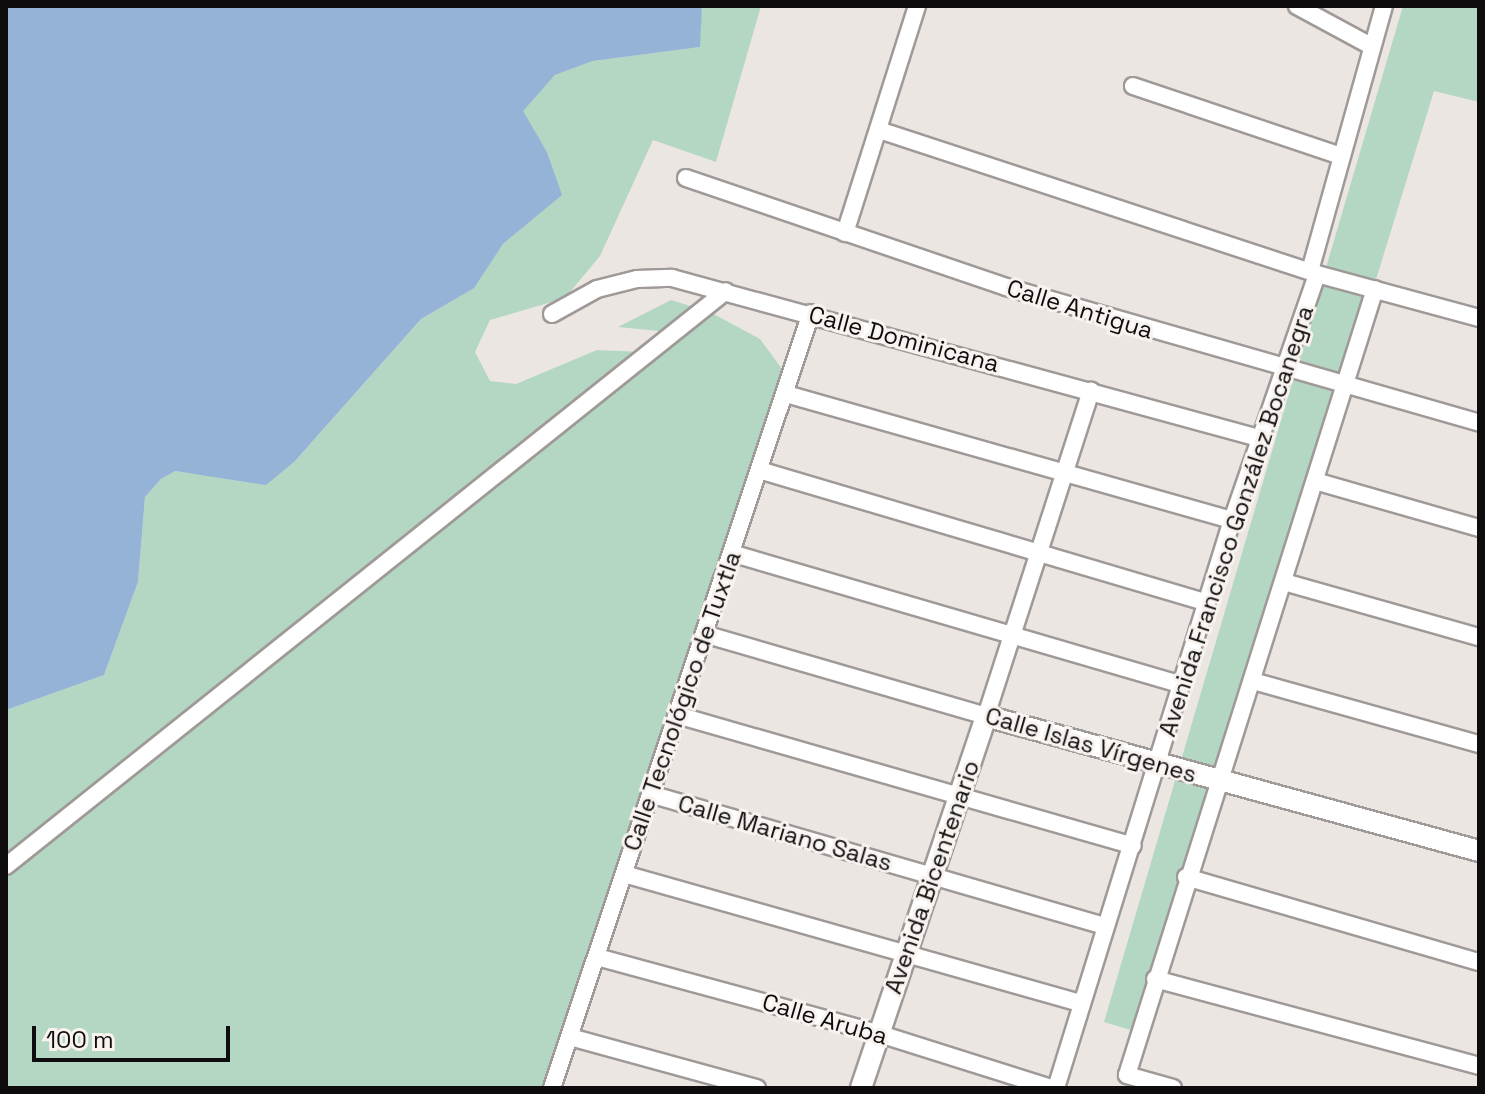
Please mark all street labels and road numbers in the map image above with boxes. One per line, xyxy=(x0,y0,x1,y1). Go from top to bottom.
street label: Calle Antigua xyxy=(1003,273,1157,345)
street label: Calle Dominicana xyxy=(806,300,1002,378)
street label: Avenida Francisco González Bocanegra xyxy=(1153,302,1319,740)
street label: Calle Tecnológico de Tuxtla xyxy=(617,547,747,855)
street label: Calle Islas Vírgenes xyxy=(982,701,1200,789)
street label: Avenida Bicentenario xyxy=(878,756,986,998)
street label: Calle Mariano Salas xyxy=(675,789,895,877)
street label: Calle Aruba xyxy=(759,987,891,1051)

